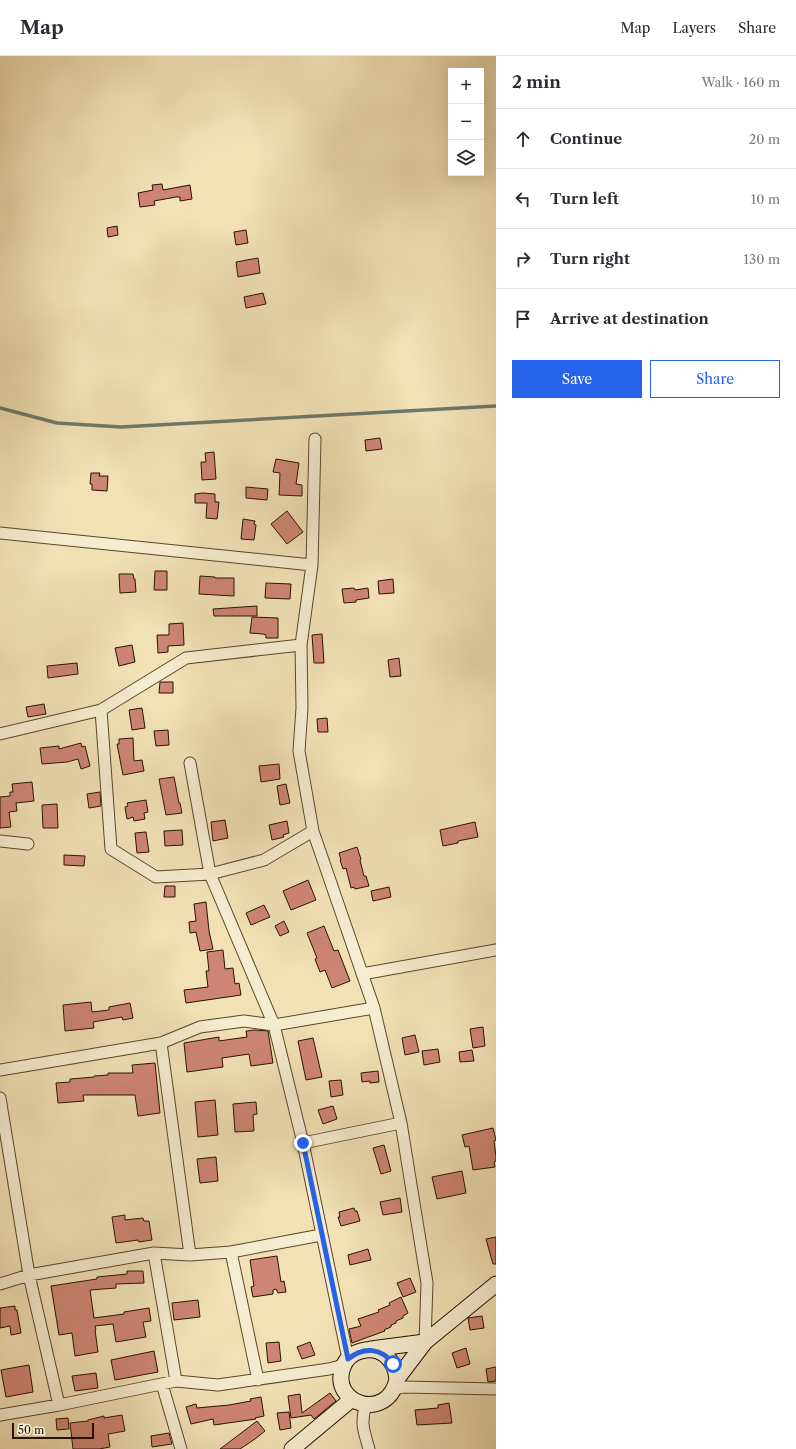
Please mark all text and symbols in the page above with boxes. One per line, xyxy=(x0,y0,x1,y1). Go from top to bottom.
text: Map xyxy=(20,16,64,39)
text: Map xyxy=(620,19,650,37)
text: Layers xyxy=(672,19,716,37)
text: Share xyxy=(738,19,776,37)
map controls xyxy=(448,68,484,176)
button: + xyxy=(448,68,484,104)
text: 2 min xyxy=(512,72,561,92)
text: Walk · 160 m xyxy=(701,74,780,90)
button: − xyxy=(448,104,484,140)
icon: ahead xyxy=(512,128,534,150)
text: Continue xyxy=(550,129,622,148)
text: 20 m xyxy=(749,131,780,147)
button: layers xyxy=(448,140,484,176)
icon: left xyxy=(512,188,534,210)
text: Turn left xyxy=(550,189,619,208)
text: 10 m xyxy=(751,191,780,207)
icon: right xyxy=(512,248,534,270)
text: Turn right xyxy=(550,249,630,268)
text: 130 m xyxy=(744,251,780,267)
icon: arrive xyxy=(512,308,534,330)
text: Arrive at destination xyxy=(550,309,709,328)
button: Save xyxy=(512,360,642,398)
button: Share xyxy=(650,360,780,398)
route end xyxy=(294,1134,312,1152)
route start xyxy=(384,1355,402,1373)
scale bar xyxy=(12,1421,94,1440)
text: 50 m xyxy=(18,1423,44,1437)

